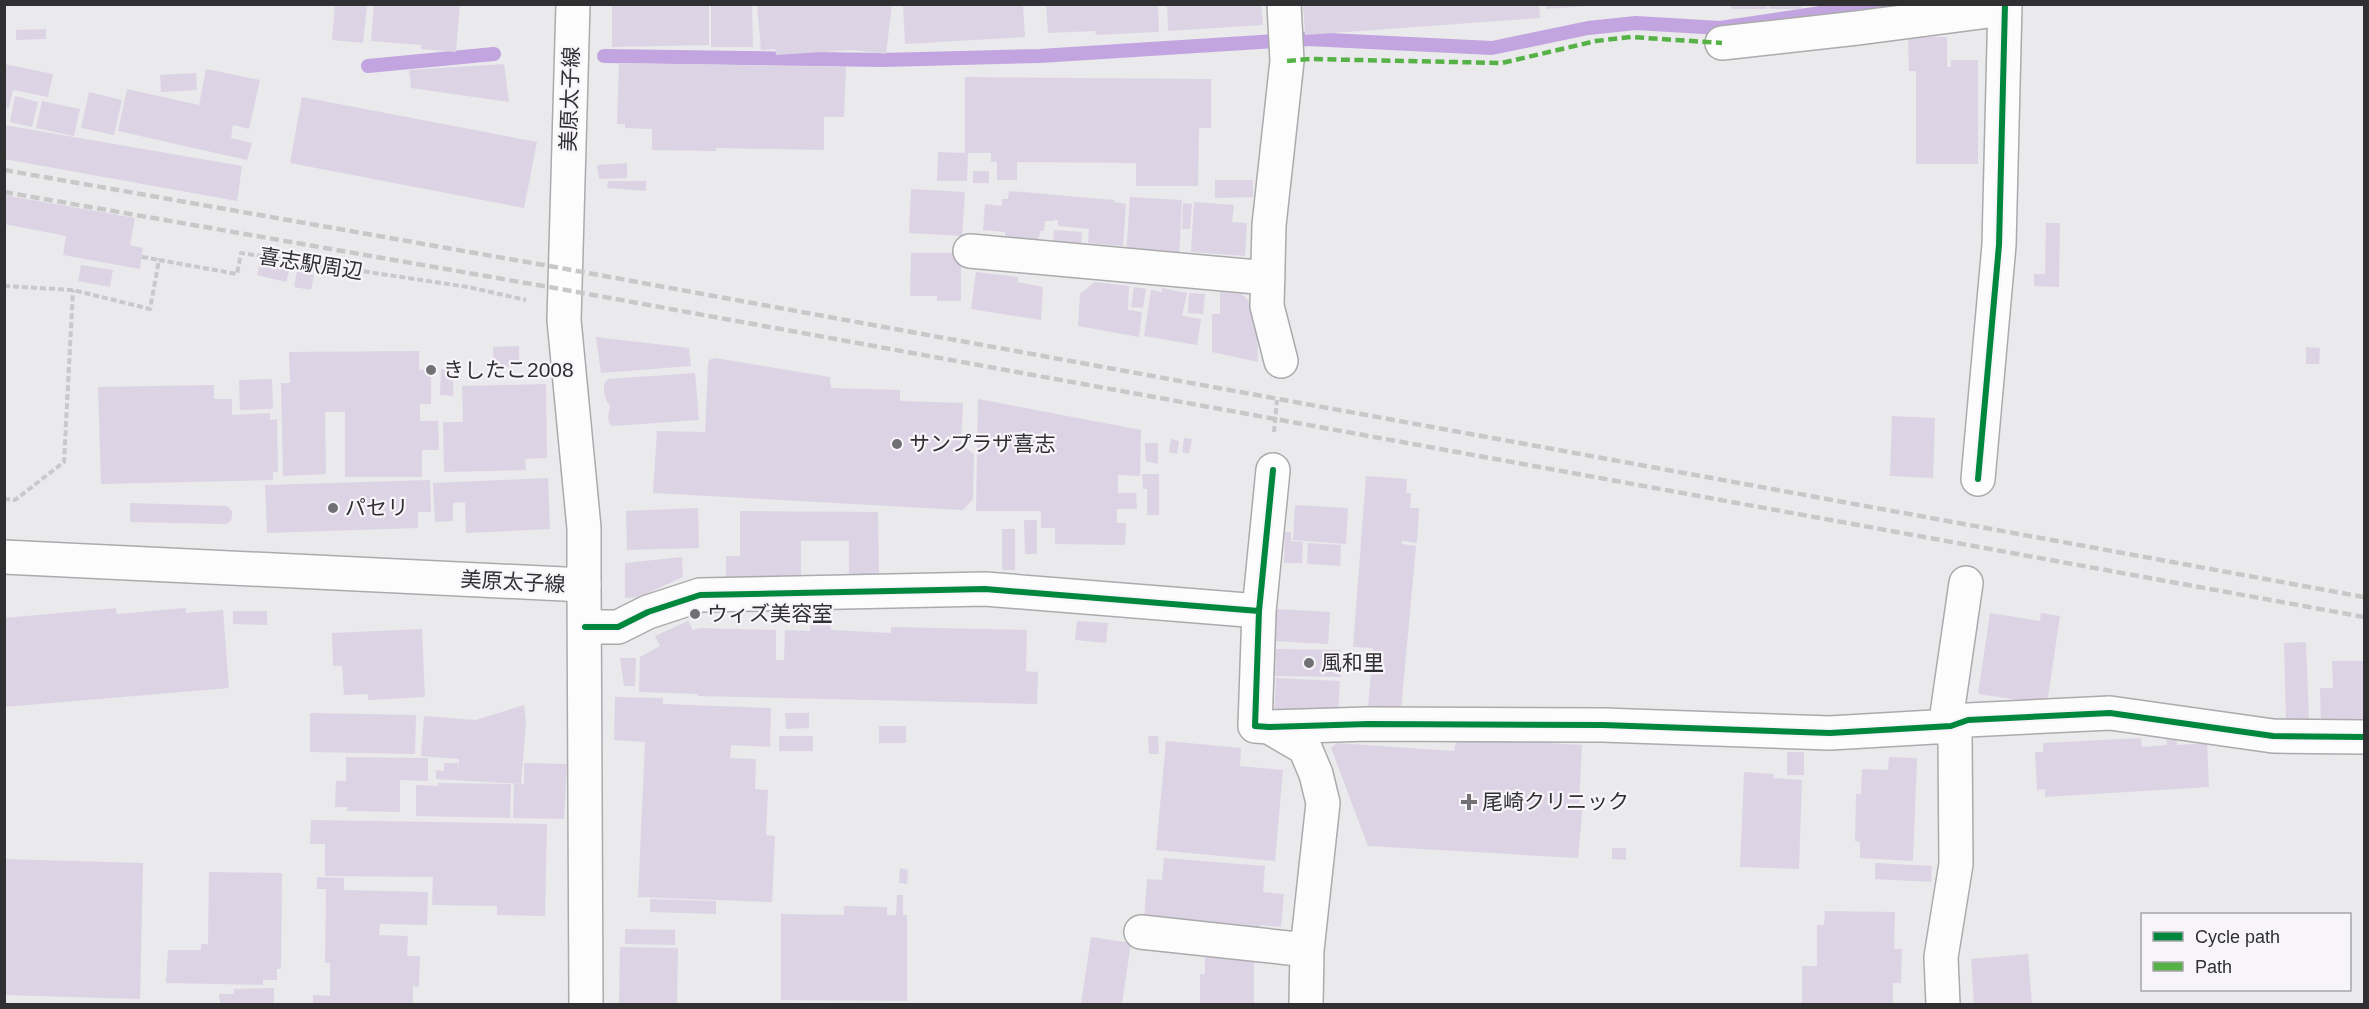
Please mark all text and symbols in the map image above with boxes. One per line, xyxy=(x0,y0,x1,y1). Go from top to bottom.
street label: 美原太子線 xyxy=(556,46,583,152)
street label: 喜志駅周辺 xyxy=(257,244,365,283)
place label: きしたこ2008 xyxy=(443,358,574,381)
marker: きしたこ2008 xyxy=(424,363,438,377)
place label: サンプラザ喜志 xyxy=(909,432,1055,455)
marker: サンプラザ喜志 xyxy=(890,437,904,451)
place label: パセリ xyxy=(345,496,408,519)
marker: パセリ xyxy=(326,501,340,515)
street label: 美原太子線 xyxy=(460,567,566,596)
place label: ウィズ美容室 xyxy=(707,602,833,625)
marker: ウィズ美容室 xyxy=(688,607,702,621)
place label: 風和里 xyxy=(1321,651,1384,674)
marker: 風和里 xyxy=(1302,656,1316,670)
place label: 尾崎クリニック xyxy=(1482,790,1629,813)
marker: 尾崎クリニック xyxy=(1460,793,1478,811)
legend xyxy=(2141,913,2351,991)
text: Cycle path xyxy=(2195,927,2280,947)
text: Path xyxy=(2195,957,2232,977)

